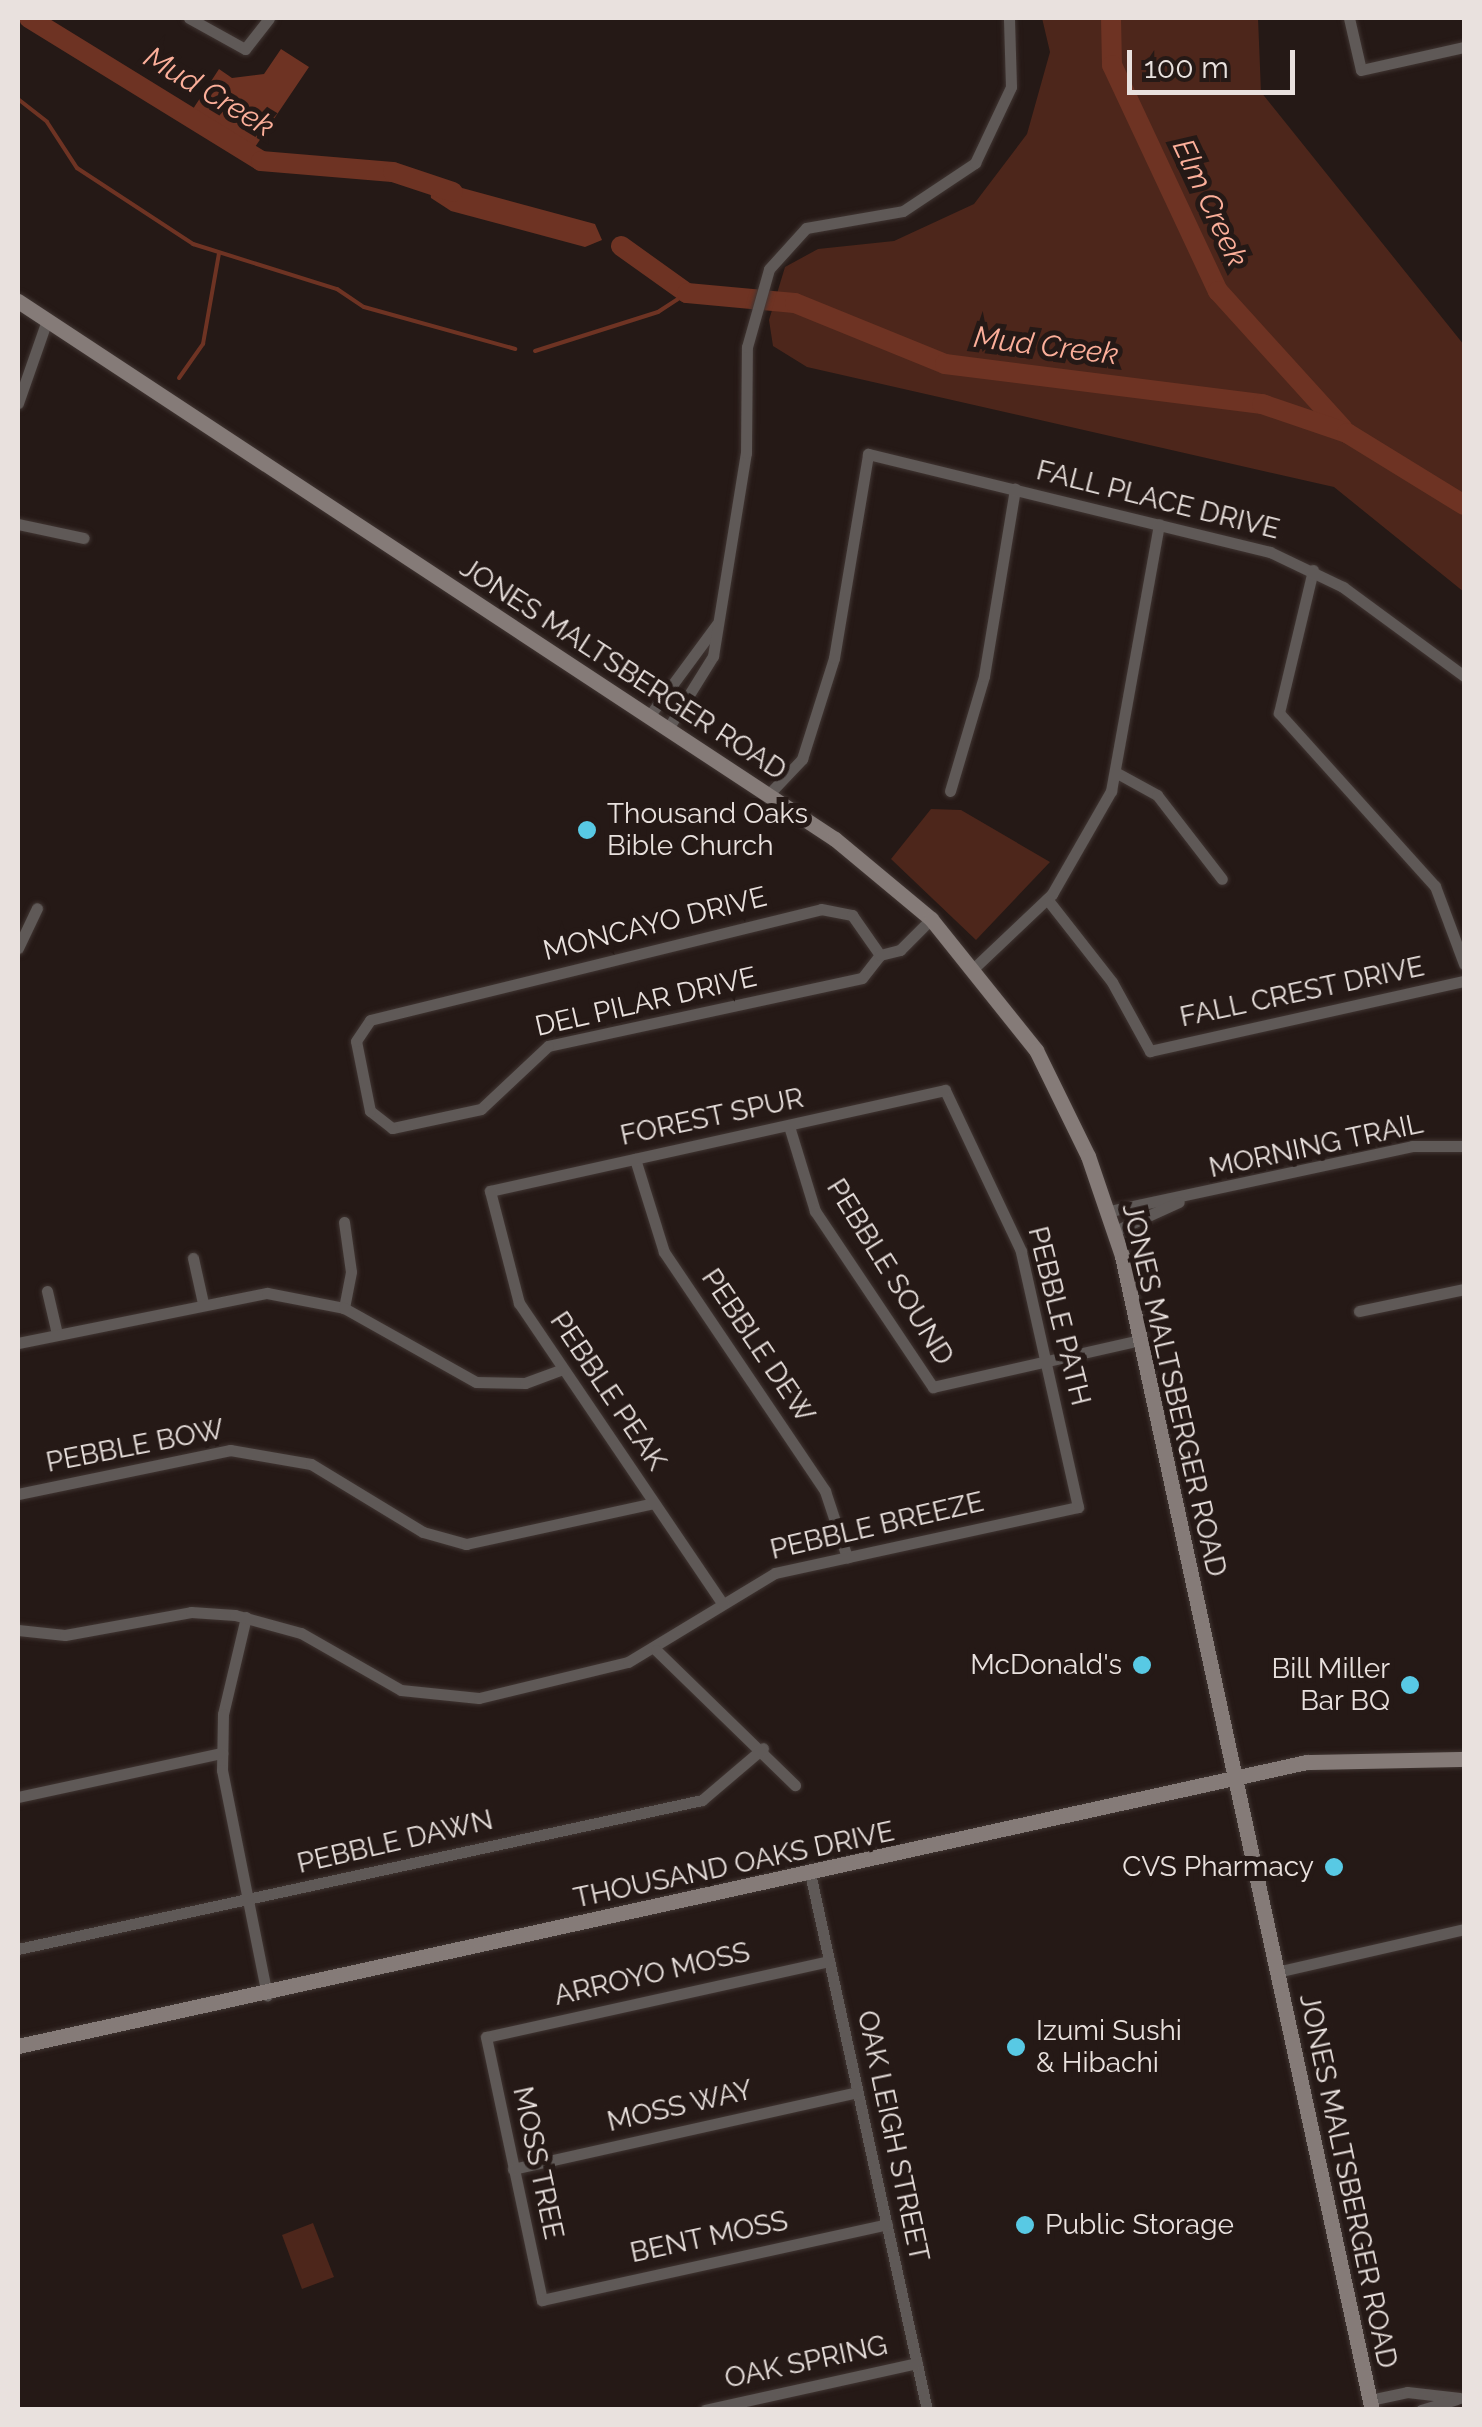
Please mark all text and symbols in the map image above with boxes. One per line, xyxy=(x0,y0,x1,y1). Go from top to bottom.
scale bar xyxy=(1132,30,1300,92)
water label: Mud Creek xyxy=(137,39,281,145)
text: 100 m xyxy=(1144,50,1229,85)
water label: Elm Creek xyxy=(1165,133,1255,273)
water label: Mud Creek xyxy=(972,319,1120,373)
street label: FALL PLACE DRIVE xyxy=(1033,453,1283,547)
street label: JONES MALTSBERGER ROAD xyxy=(454,551,792,787)
place label: Thousand Oaks Bible Church xyxy=(607,797,808,863)
marker: Thousand Oaks Bible Church xyxy=(576,819,598,841)
street label: MONCAYO DRIVE xyxy=(540,880,770,968)
street label: FALL CREST DRIVE xyxy=(1176,950,1428,1034)
street label: DEL PILAR DRIVE xyxy=(532,960,760,1044)
street label: FOREST SPUR xyxy=(617,1081,807,1153)
street label: MORNING TRAIL xyxy=(1206,1107,1426,1185)
street label: PEBBLE SOUND xyxy=(819,1173,961,1371)
street label: JONES MALTSBERGER ROAD xyxy=(1115,1200,1233,1580)
street label: PEBBLE PATH xyxy=(1021,1223,1097,1409)
street label: PEBBLE DEW xyxy=(694,1263,822,1429)
street label: PEBBLE PEAK xyxy=(543,1305,673,1477)
street label: PEBBLE BOW xyxy=(43,1412,227,1480)
street label: PEBBLE BREEZE xyxy=(767,1485,987,1567)
place label: McDonald's xyxy=(970,1648,1122,1682)
place label: Bill Miller Bar BQ xyxy=(1271,1652,1390,1718)
marker: McDonald's xyxy=(1131,1654,1153,1676)
marker: Bill Miller Bar BQ xyxy=(1399,1674,1421,1696)
street label: PEBBLE DAWN xyxy=(294,1803,496,1881)
street label: THOUSAND OAKS DRIVE xyxy=(571,1815,897,1915)
place label: CVS Pharmacy xyxy=(1122,1850,1314,1884)
marker: CVS Pharmacy xyxy=(1323,1856,1345,1878)
street label: ARROYO MOSS xyxy=(551,1935,753,2013)
street label: JONES MALTSBERGER ROAD xyxy=(1292,1991,1404,2371)
street label: OAK LEIGH STREET xyxy=(850,2007,936,2265)
place label: Izumi Sushi & Hibachi xyxy=(1036,2014,1182,2080)
marker: Izumi Sushi & Hibachi xyxy=(1005,2036,1027,2058)
street label: MOSS WAY xyxy=(604,2073,756,2139)
street label: MOSS TREE xyxy=(505,2083,571,2243)
street label: BENT MOSS xyxy=(627,2204,791,2270)
place label: Public Storage xyxy=(1045,2208,1234,2242)
marker: Public Storage xyxy=(1014,2214,1036,2236)
street label: OAK SPRING xyxy=(721,2328,891,2396)

